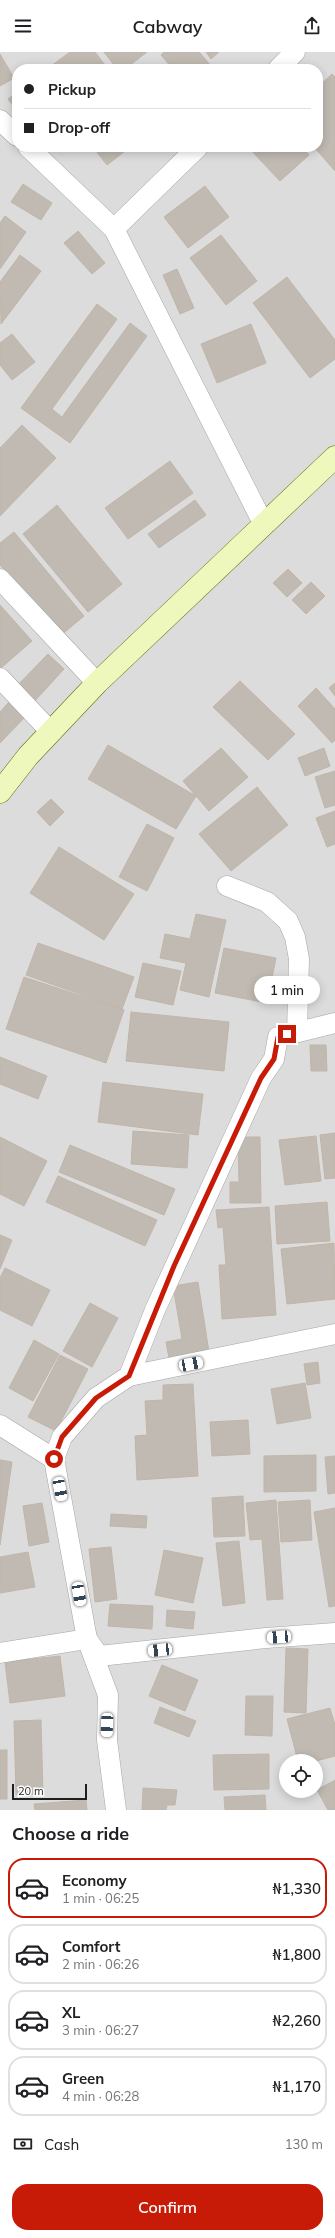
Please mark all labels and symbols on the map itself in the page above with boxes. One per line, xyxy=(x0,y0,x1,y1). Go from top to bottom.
callout: 1 min xyxy=(254,976,320,1004)
route end xyxy=(278,1025,296,1043)
car xyxy=(178,1356,204,1372)
route start xyxy=(45,1450,63,1468)
car xyxy=(52,1476,68,1502)
car xyxy=(71,1581,87,1607)
car xyxy=(267,1630,291,1644)
car xyxy=(147,1643,173,1657)
car xyxy=(101,1713,113,1737)
scale bar xyxy=(12,1782,87,1801)

